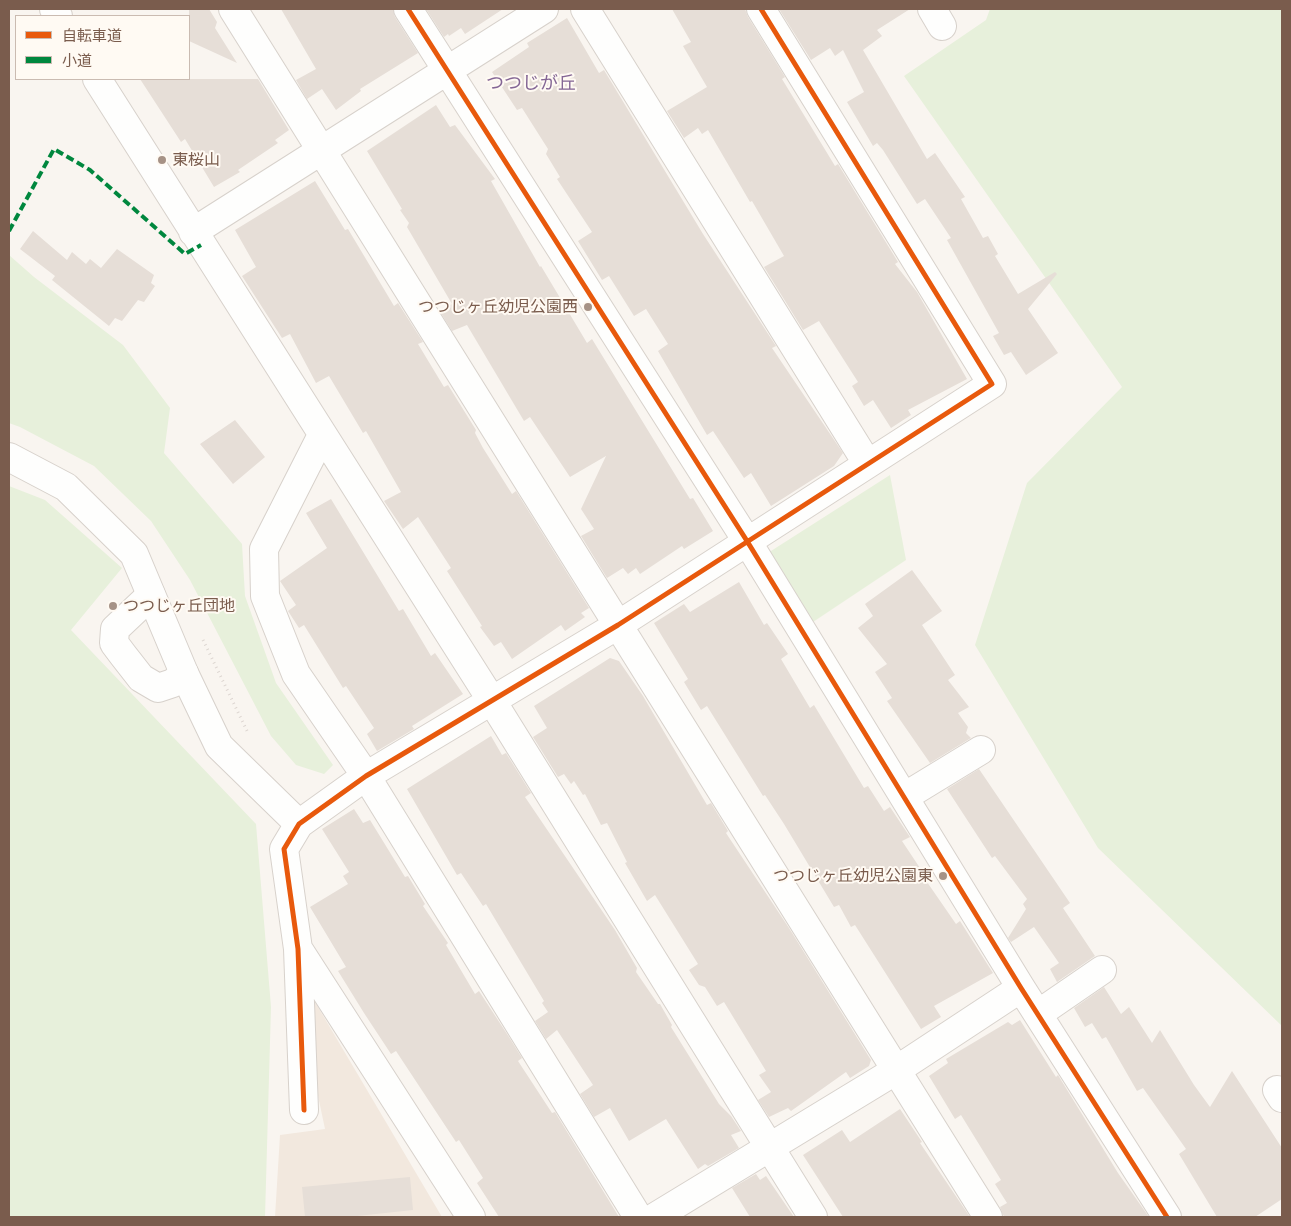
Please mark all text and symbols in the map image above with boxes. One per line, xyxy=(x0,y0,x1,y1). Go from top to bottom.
legend xyxy=(15,15,190,80)
text: 自転車道 xyxy=(62,26,122,44)
text: 小道 xyxy=(62,51,92,69)
district label: つつじが丘 xyxy=(486,72,576,94)
place label: 東桜山 xyxy=(172,150,220,170)
marker: 東桜山 xyxy=(156,154,168,166)
place label: つつじヶ丘幼児公園西 xyxy=(418,297,578,317)
marker: つつじヶ丘幼児公園西 xyxy=(582,301,594,313)
place label: つつじヶ丘団地 xyxy=(123,596,235,616)
marker: つつじヶ丘団地 xyxy=(107,600,119,612)
place label: つつじヶ丘幼児公園東 xyxy=(773,866,933,886)
marker: つつじヶ丘幼児公園東 xyxy=(937,870,949,882)

